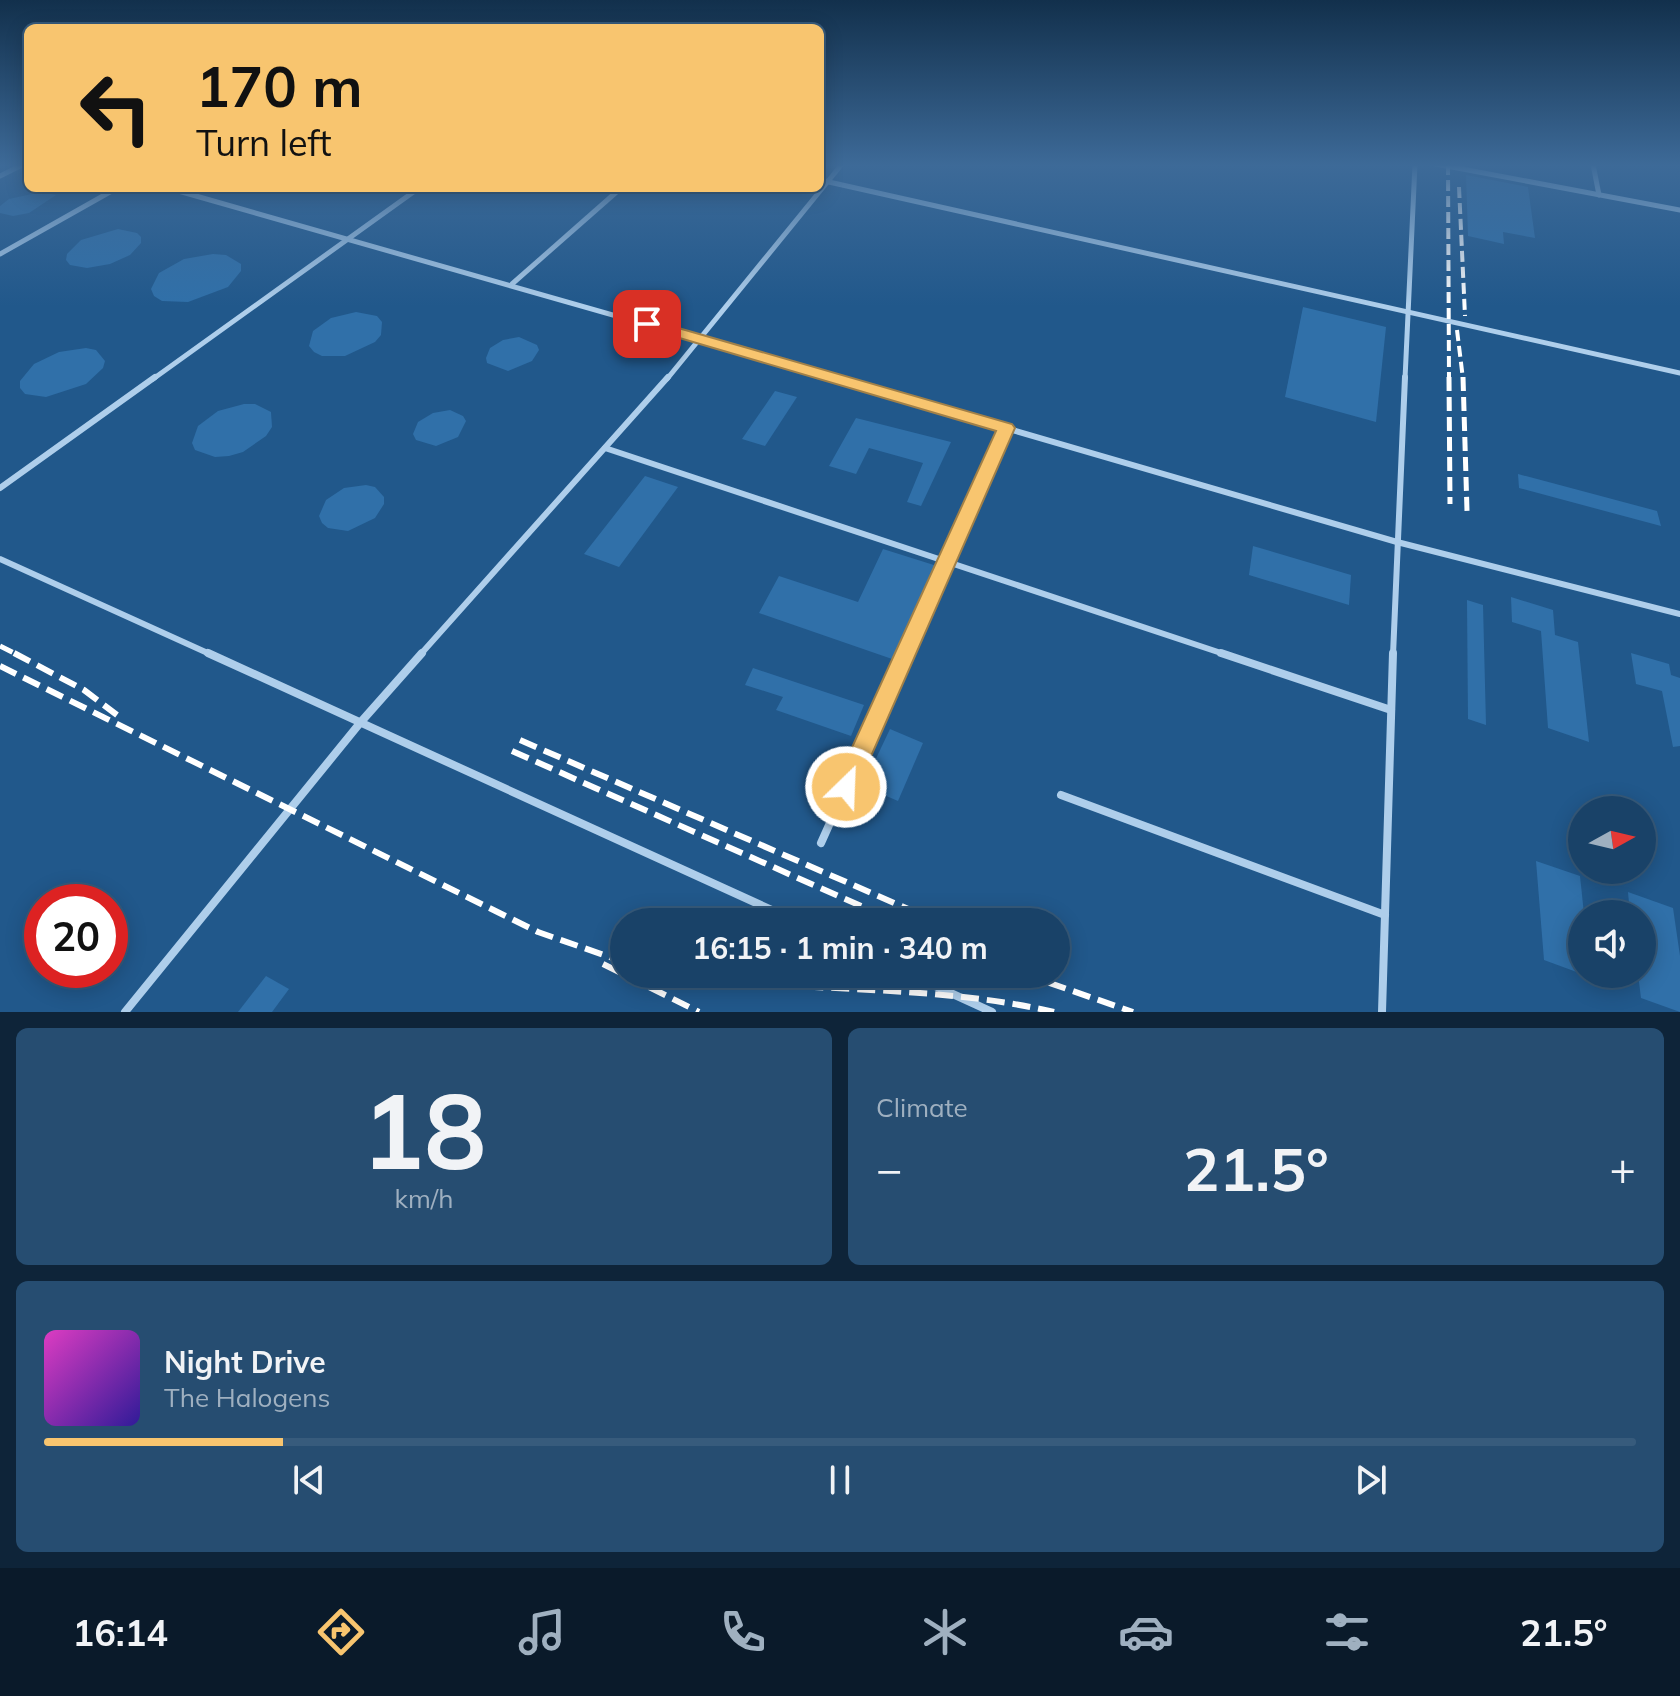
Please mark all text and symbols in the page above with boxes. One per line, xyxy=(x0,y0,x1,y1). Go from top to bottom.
text: 170 m xyxy=(196,51,363,121)
icon: left xyxy=(64,56,168,160)
text: Turn left xyxy=(196,120,332,165)
pin xyxy=(613,290,681,358)
icon: arrive xyxy=(625,302,669,346)
position arrow xyxy=(804,745,888,829)
north arrow xyxy=(1568,796,1656,884)
map controls xyxy=(1568,796,1656,988)
speed limit sign: 20 xyxy=(24,884,128,988)
button: sound xyxy=(1568,900,1656,988)
text: 16:15 · 1 min · 340 m xyxy=(692,929,988,967)
text: 18 xyxy=(362,1064,486,1195)
text: Climate xyxy=(876,1091,968,1124)
text: 21.5° xyxy=(1183,1131,1329,1206)
text: − xyxy=(876,1141,902,1196)
text: + xyxy=(1610,1141,1636,1196)
text: km/h xyxy=(395,1182,453,1215)
text: Night Drive xyxy=(164,1343,326,1381)
text: The Halogens xyxy=(164,1381,330,1414)
icon: previous xyxy=(287,1458,331,1502)
icon: pause xyxy=(818,1458,862,1502)
icon: next xyxy=(1349,1458,1393,1502)
icon: directions xyxy=(313,1604,369,1660)
icon: music xyxy=(514,1604,570,1660)
icon: phone xyxy=(715,1604,771,1660)
icon: climate xyxy=(917,1604,973,1660)
icon: car xyxy=(1118,1604,1174,1660)
icon: filters xyxy=(1319,1604,1375,1660)
text: 16:14 xyxy=(73,1610,168,1655)
text: 21.5° xyxy=(1520,1610,1607,1655)

